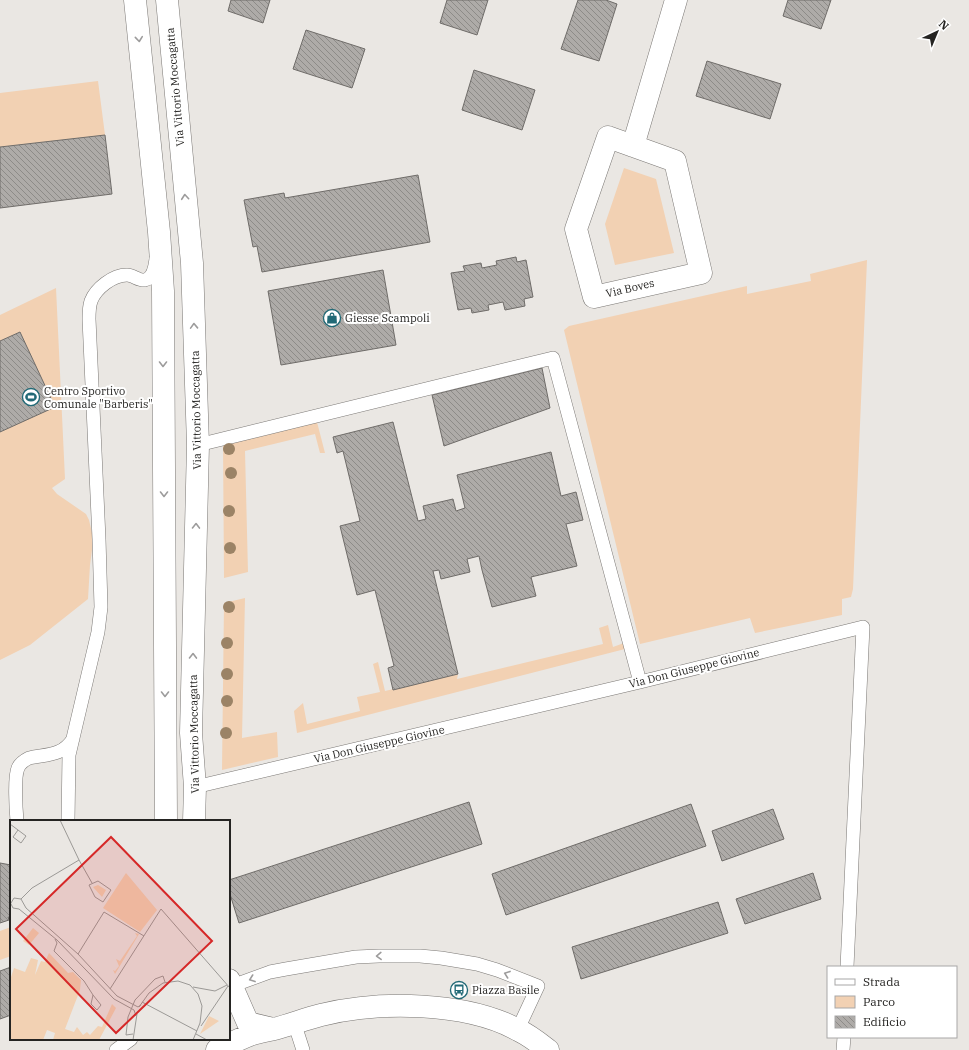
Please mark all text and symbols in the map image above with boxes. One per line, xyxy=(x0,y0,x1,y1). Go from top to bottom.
north arrow xyxy=(917,12,957,52)
text: N xyxy=(936,17,952,33)
street label: Via Vittorio Moccagatta xyxy=(163,27,187,147)
one-way arrow xyxy=(134,36,143,42)
one-way arrow xyxy=(181,194,190,200)
street label: Via Boves xyxy=(604,276,656,300)
shop icon: Giesse Scampoli xyxy=(322,308,342,328)
place label: Giesse Scampoli xyxy=(345,311,430,325)
one-way arrow xyxy=(190,323,198,329)
street label: Via Vittorio Moccagatta xyxy=(188,350,204,470)
one-way arrow xyxy=(159,361,167,367)
place label: Centro Sportivo Comunale "Barberis" xyxy=(44,384,153,411)
sports icon: Centro Sportivo Comunale "Barberis" xyxy=(21,387,41,407)
one-way arrow xyxy=(160,491,168,497)
one-way arrow xyxy=(192,523,200,529)
street label: Via Don Giuseppe Giovine xyxy=(627,645,761,691)
one-way arrow xyxy=(189,653,197,659)
street label: Via Vittorio Moccagatta xyxy=(186,674,202,794)
one-way arrow xyxy=(161,691,169,697)
street label: Via Don Giuseppe Giovine xyxy=(312,722,446,766)
inset map xyxy=(10,820,230,1040)
one-way arrow xyxy=(376,952,382,960)
legend xyxy=(827,966,957,1038)
one-way arrow xyxy=(504,970,511,978)
one-way arrow xyxy=(248,974,255,983)
text: Strada xyxy=(863,974,900,989)
bus stop icon: Piazza Basile xyxy=(449,980,469,1000)
place label: Piazza Basile xyxy=(472,983,540,997)
text: Parco xyxy=(863,994,895,1009)
text: Edificio xyxy=(863,1014,906,1029)

